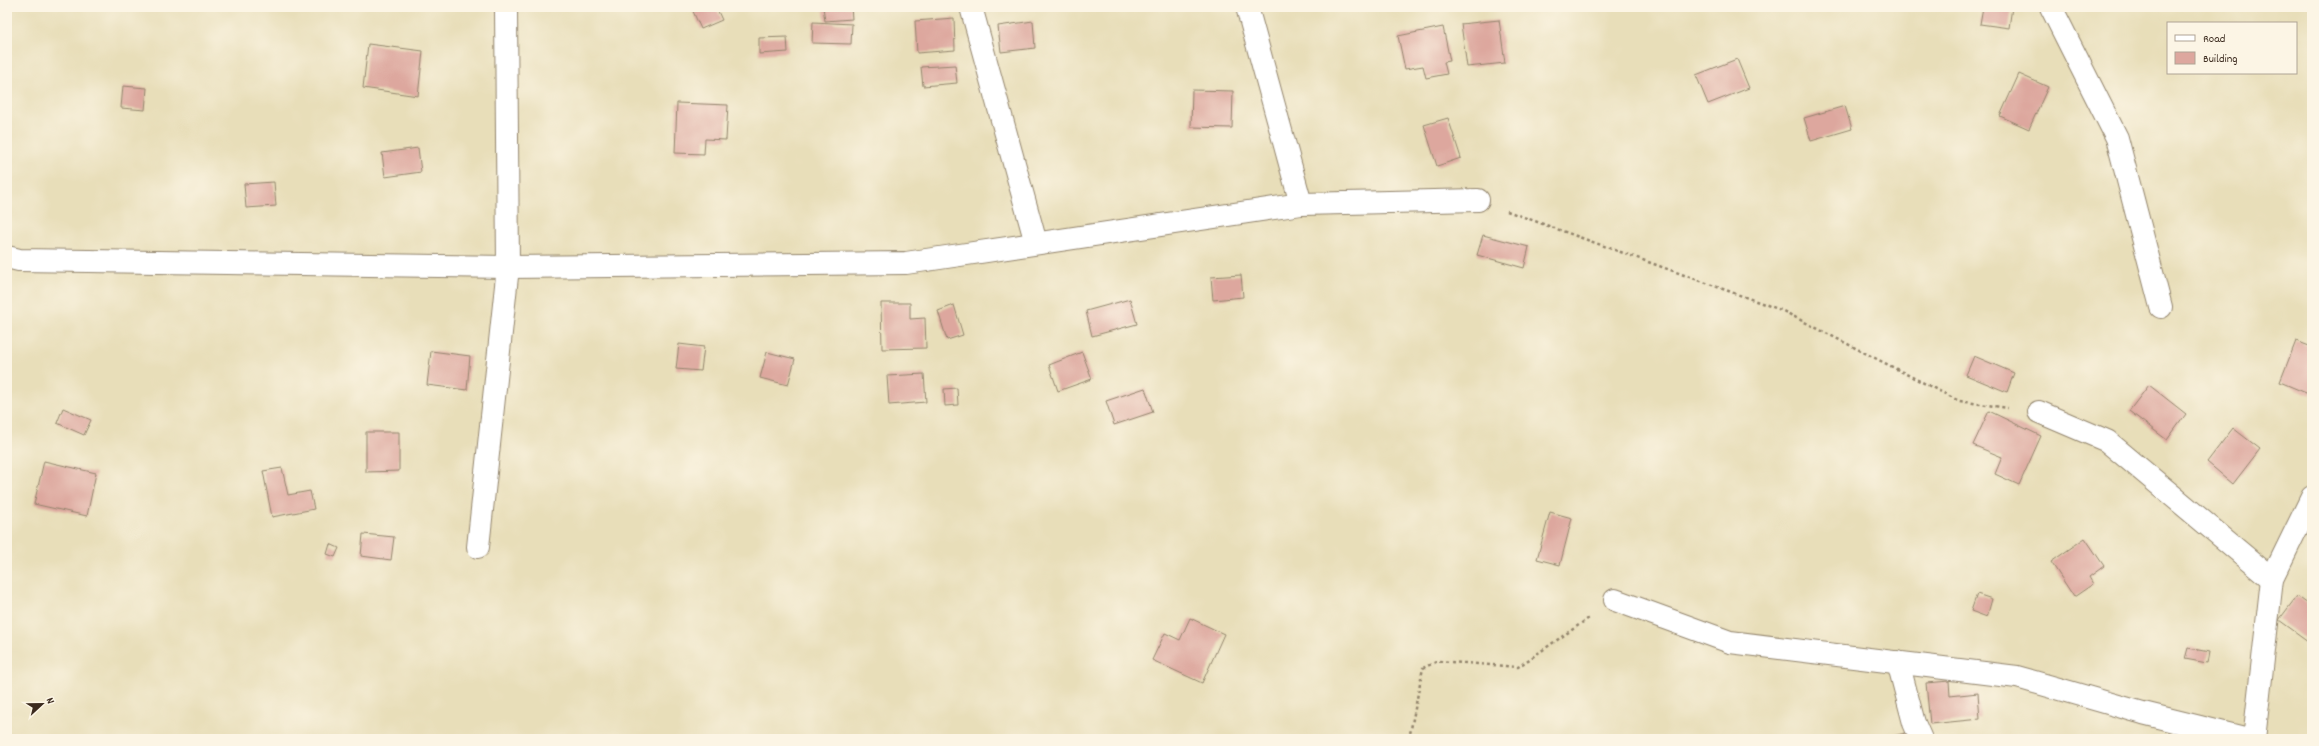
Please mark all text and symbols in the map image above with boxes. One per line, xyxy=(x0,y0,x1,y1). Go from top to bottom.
legend xyxy=(2167,22,2297,74)
text: Road xyxy=(2203,31,2225,48)
text: Building xyxy=(2203,51,2238,68)
north arrow xyxy=(22,684,62,724)
text: N xyxy=(41,695,58,707)

